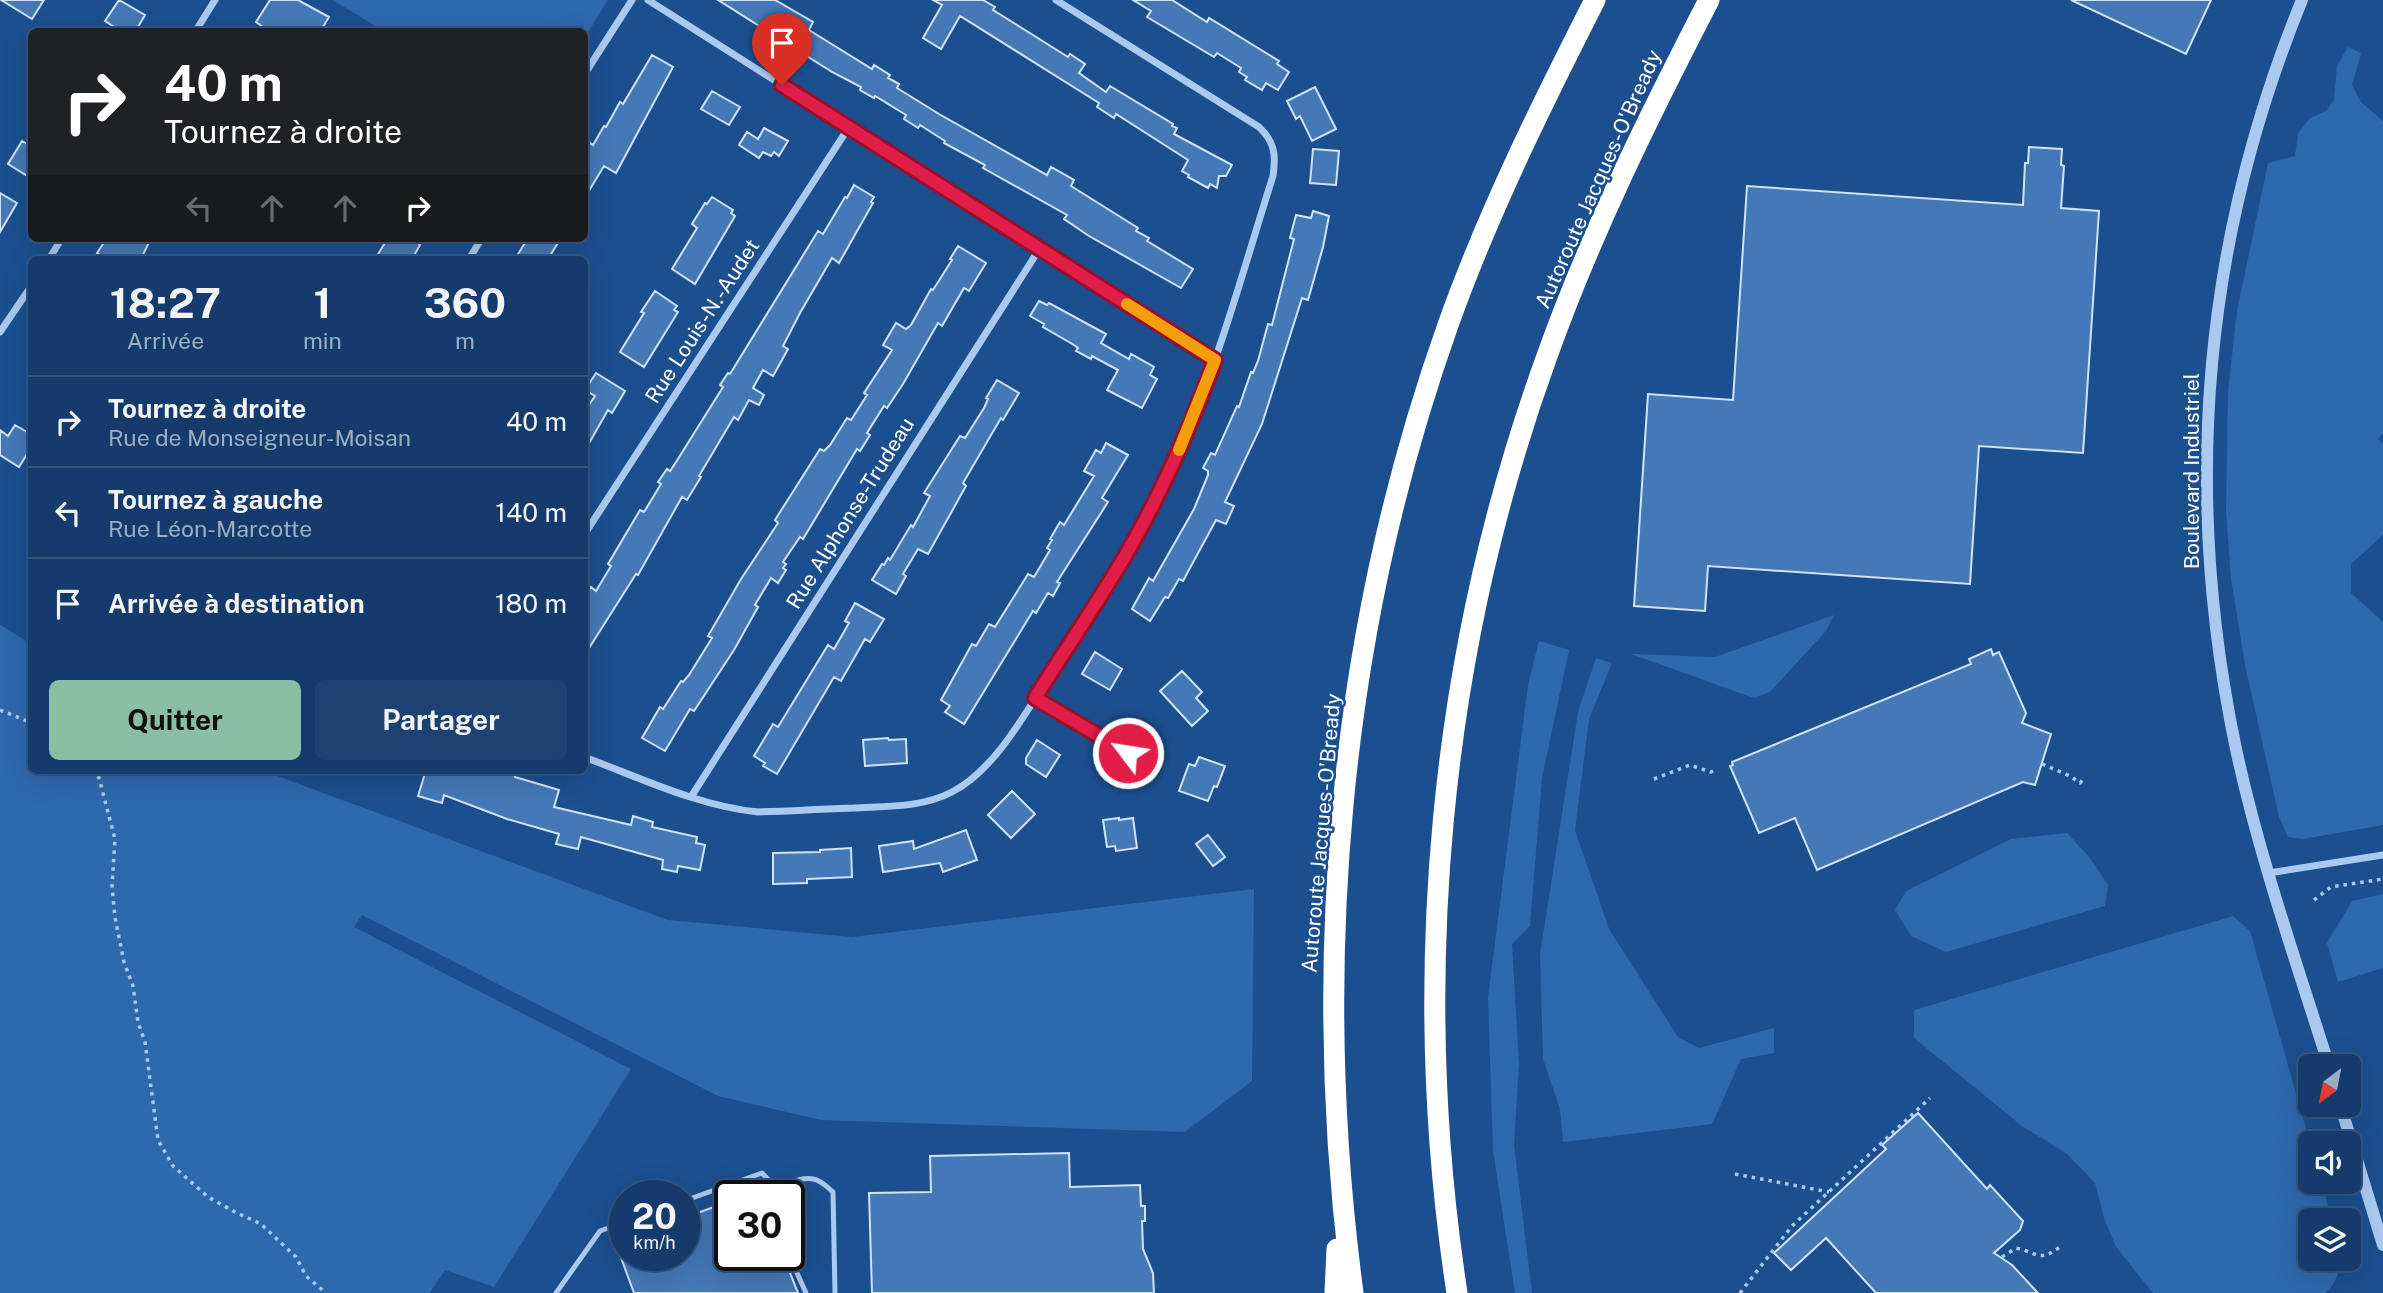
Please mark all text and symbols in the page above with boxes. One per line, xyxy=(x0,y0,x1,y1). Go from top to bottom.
pin xyxy=(752,13,812,85)
icon: arrive xyxy=(763,24,801,62)
street label: Autoroute Jacques-O'Bready xyxy=(1530,46,1666,312)
text: 40 m xyxy=(164,54,283,112)
icon: right xyxy=(49,56,140,147)
text: Tournez à droite xyxy=(164,113,402,150)
icon: left xyxy=(180,189,218,227)
icon: ahead xyxy=(253,189,291,227)
icon: ahead xyxy=(326,189,364,227)
icon: right xyxy=(399,189,437,227)
street label: Rue Louis-N.-Audet xyxy=(640,234,764,408)
text: 18:27 xyxy=(110,278,221,327)
text: 1 xyxy=(313,278,331,327)
text: 360 xyxy=(424,278,506,327)
text: Arrivée xyxy=(127,327,204,354)
text: min xyxy=(303,327,342,354)
text: m xyxy=(455,327,475,354)
street label: Boulevard Industriel xyxy=(2179,373,2204,569)
text: Tournez à droite xyxy=(108,393,306,424)
icon: right xyxy=(49,403,87,441)
text: 40 m xyxy=(506,406,567,437)
street label: Rue Alphonse-Trudeau xyxy=(781,413,919,613)
text: Rue de Monseigneur-Moisan xyxy=(108,424,411,451)
text: Tournez à gauche xyxy=(108,484,323,515)
icon: left xyxy=(49,494,87,532)
text: 140 m xyxy=(495,497,567,528)
text: Rue Léon-Marcotte xyxy=(108,515,312,542)
icon: arrive xyxy=(49,585,87,623)
text: Arrivée à destination xyxy=(108,588,365,619)
text: 180 m xyxy=(495,588,567,619)
button: Quitter xyxy=(49,680,301,760)
button: Partager xyxy=(315,680,567,760)
street label: Autoroute Jacques-O'Bready xyxy=(1296,692,1346,974)
position arrow xyxy=(1091,716,1165,790)
north arrow xyxy=(2298,1054,2361,1116)
map controls xyxy=(2298,1054,2361,1271)
button: sound xyxy=(2298,1131,2361,1194)
speed limit sign: 30 xyxy=(714,1180,805,1271)
text: 20 xyxy=(632,1196,677,1237)
button: layers xyxy=(2298,1208,2361,1271)
text: km/h xyxy=(633,1232,676,1253)

